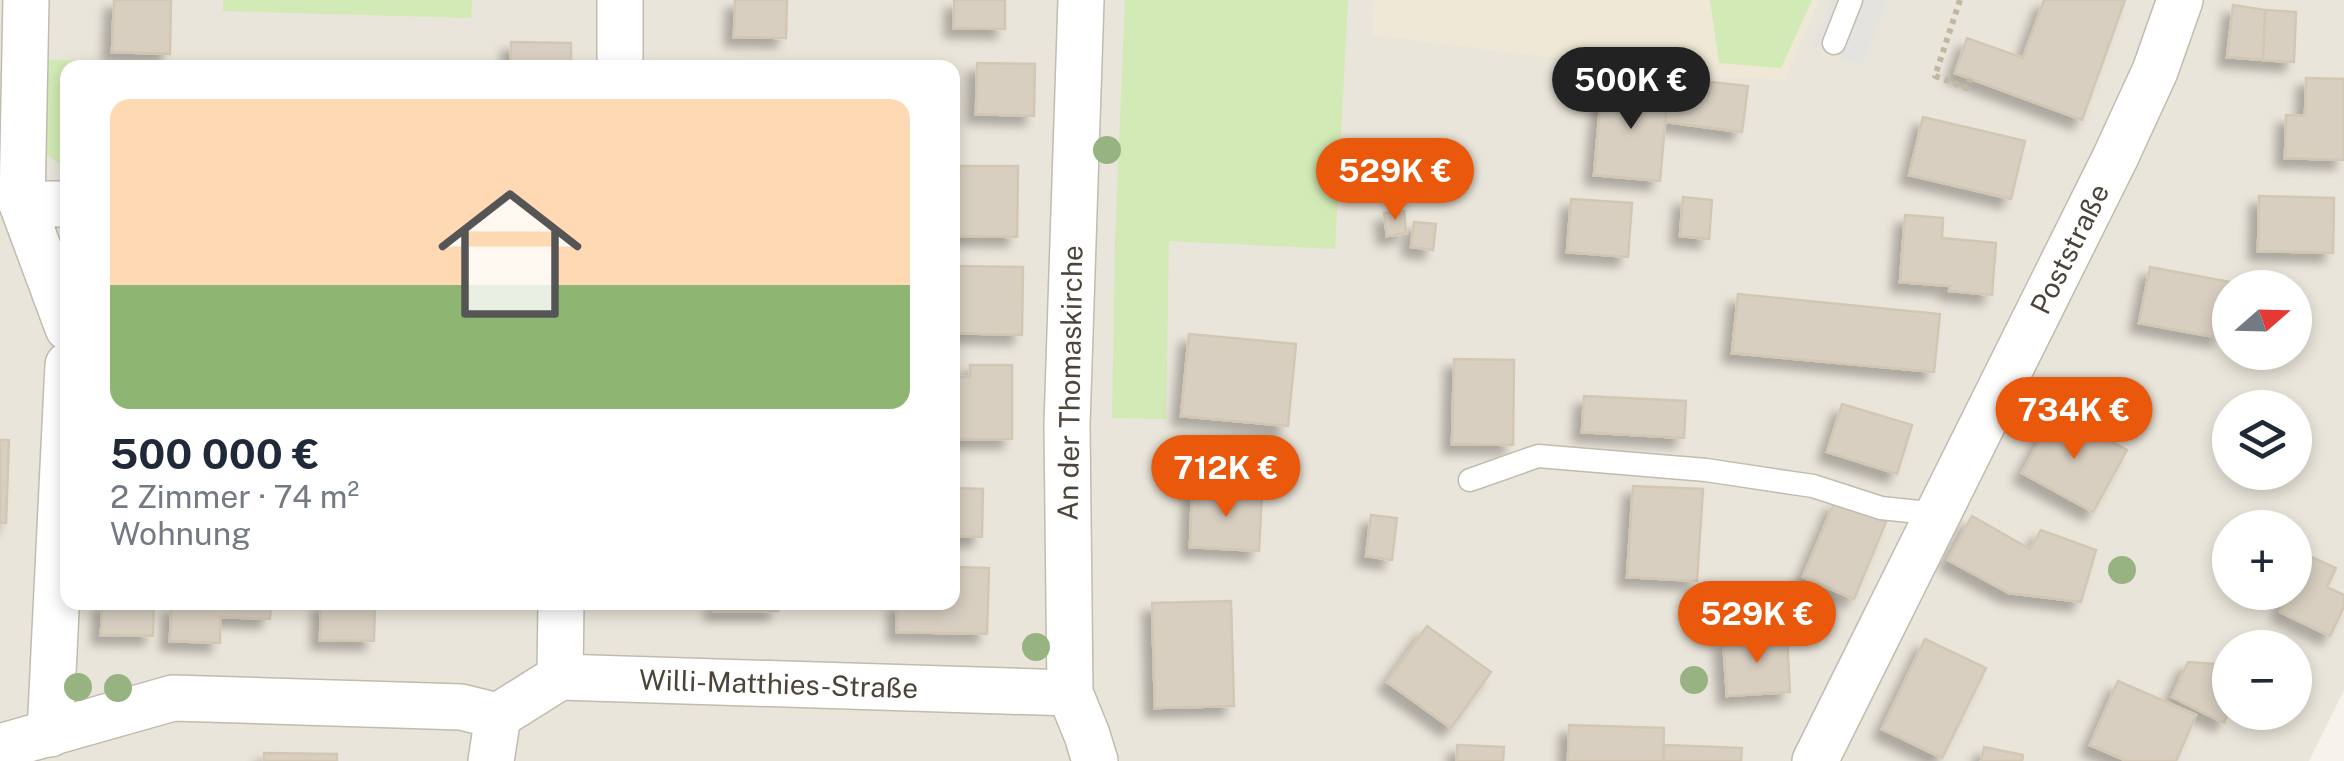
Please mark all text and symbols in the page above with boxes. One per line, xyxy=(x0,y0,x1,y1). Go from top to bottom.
pin: 500K € xyxy=(1550,47,1712,132)
text: 500K € xyxy=(1574,61,1688,98)
pin: 529K € xyxy=(1314,138,1476,223)
text: 529K € xyxy=(1338,152,1452,189)
icon: home xyxy=(420,164,600,344)
street label: Poststraße xyxy=(2023,178,2116,319)
street label: An der Thomaskirche xyxy=(1051,245,1088,521)
north arrow xyxy=(2212,270,2312,370)
map controls xyxy=(2212,270,2312,730)
pin: 734K € xyxy=(1993,377,2155,462)
button: layers xyxy=(2212,390,2312,490)
text: 734K € xyxy=(2018,391,2130,428)
text: 500 000 € xyxy=(110,429,320,478)
pin: 712K € xyxy=(1145,435,1307,520)
text: 712K € xyxy=(1173,449,1279,486)
text: 2 Zimmer · 74 m² xyxy=(110,478,359,515)
button: + xyxy=(2212,510,2312,610)
text: Wohnung xyxy=(110,515,251,552)
pin: 529K € xyxy=(1676,581,1838,666)
text: 529K € xyxy=(1700,595,1814,632)
button: − xyxy=(2212,630,2312,730)
street label: Willi-Matthies-Straße xyxy=(639,662,919,704)

